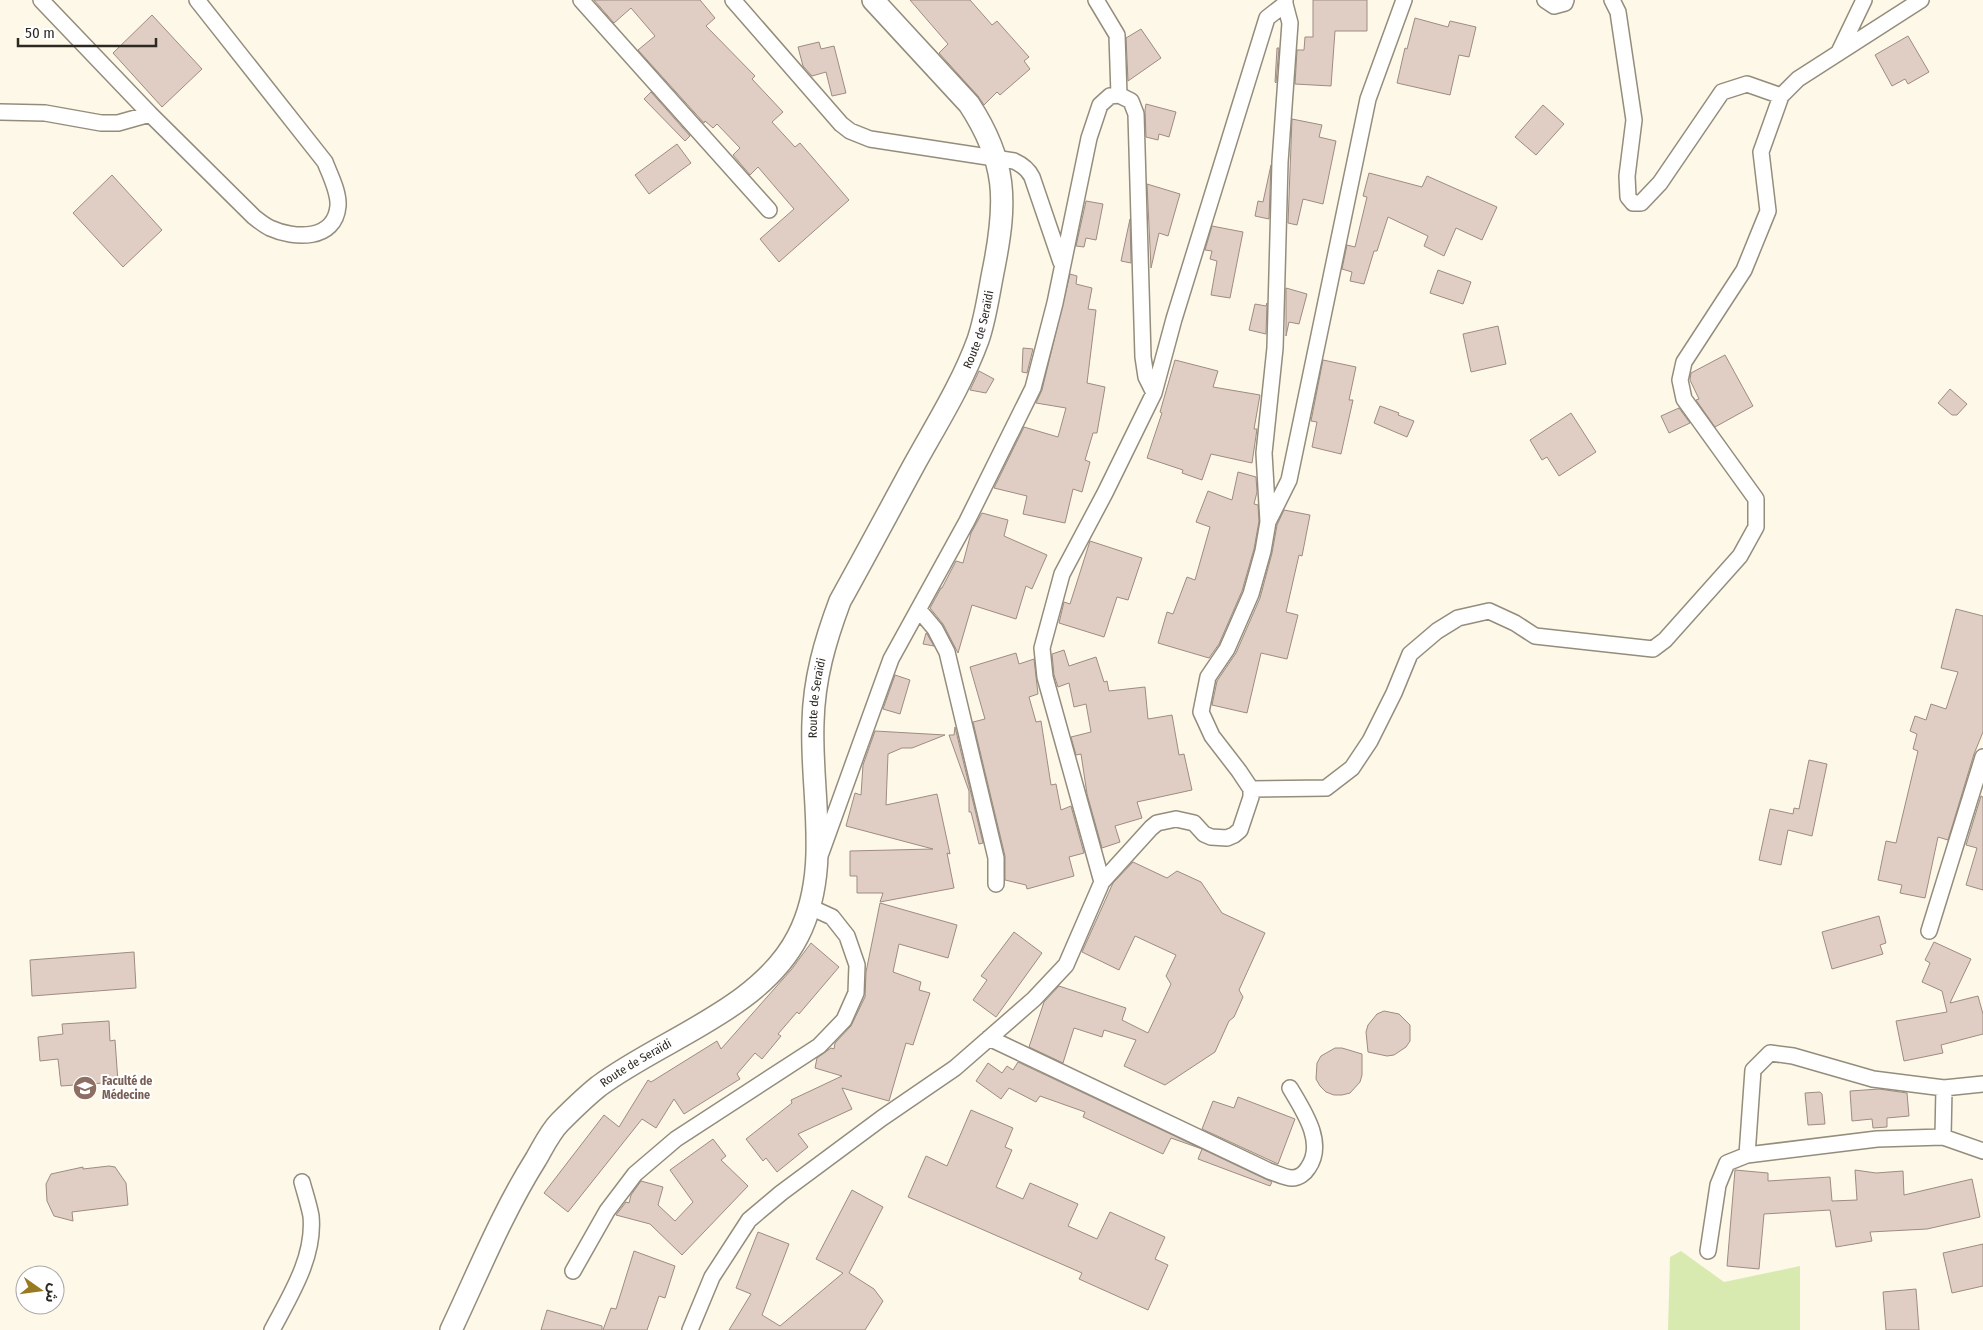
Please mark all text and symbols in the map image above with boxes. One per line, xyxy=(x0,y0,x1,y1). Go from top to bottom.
scale bar xyxy=(18,15,155,47)
text: 50 m xyxy=(25,24,55,42)
street label: Route de Seraïdi xyxy=(960,289,996,371)
street label: Route de Seraïdi xyxy=(806,656,829,738)
street label: Route de Seraïdi xyxy=(597,1036,674,1090)
place label: Faculté de Médecine xyxy=(102,1074,152,1102)
school or university icon: Faculté de Médecine xyxy=(72,1075,98,1101)
north arrow xyxy=(15,1265,65,1315)
text: ش xyxy=(42,1282,63,1304)

